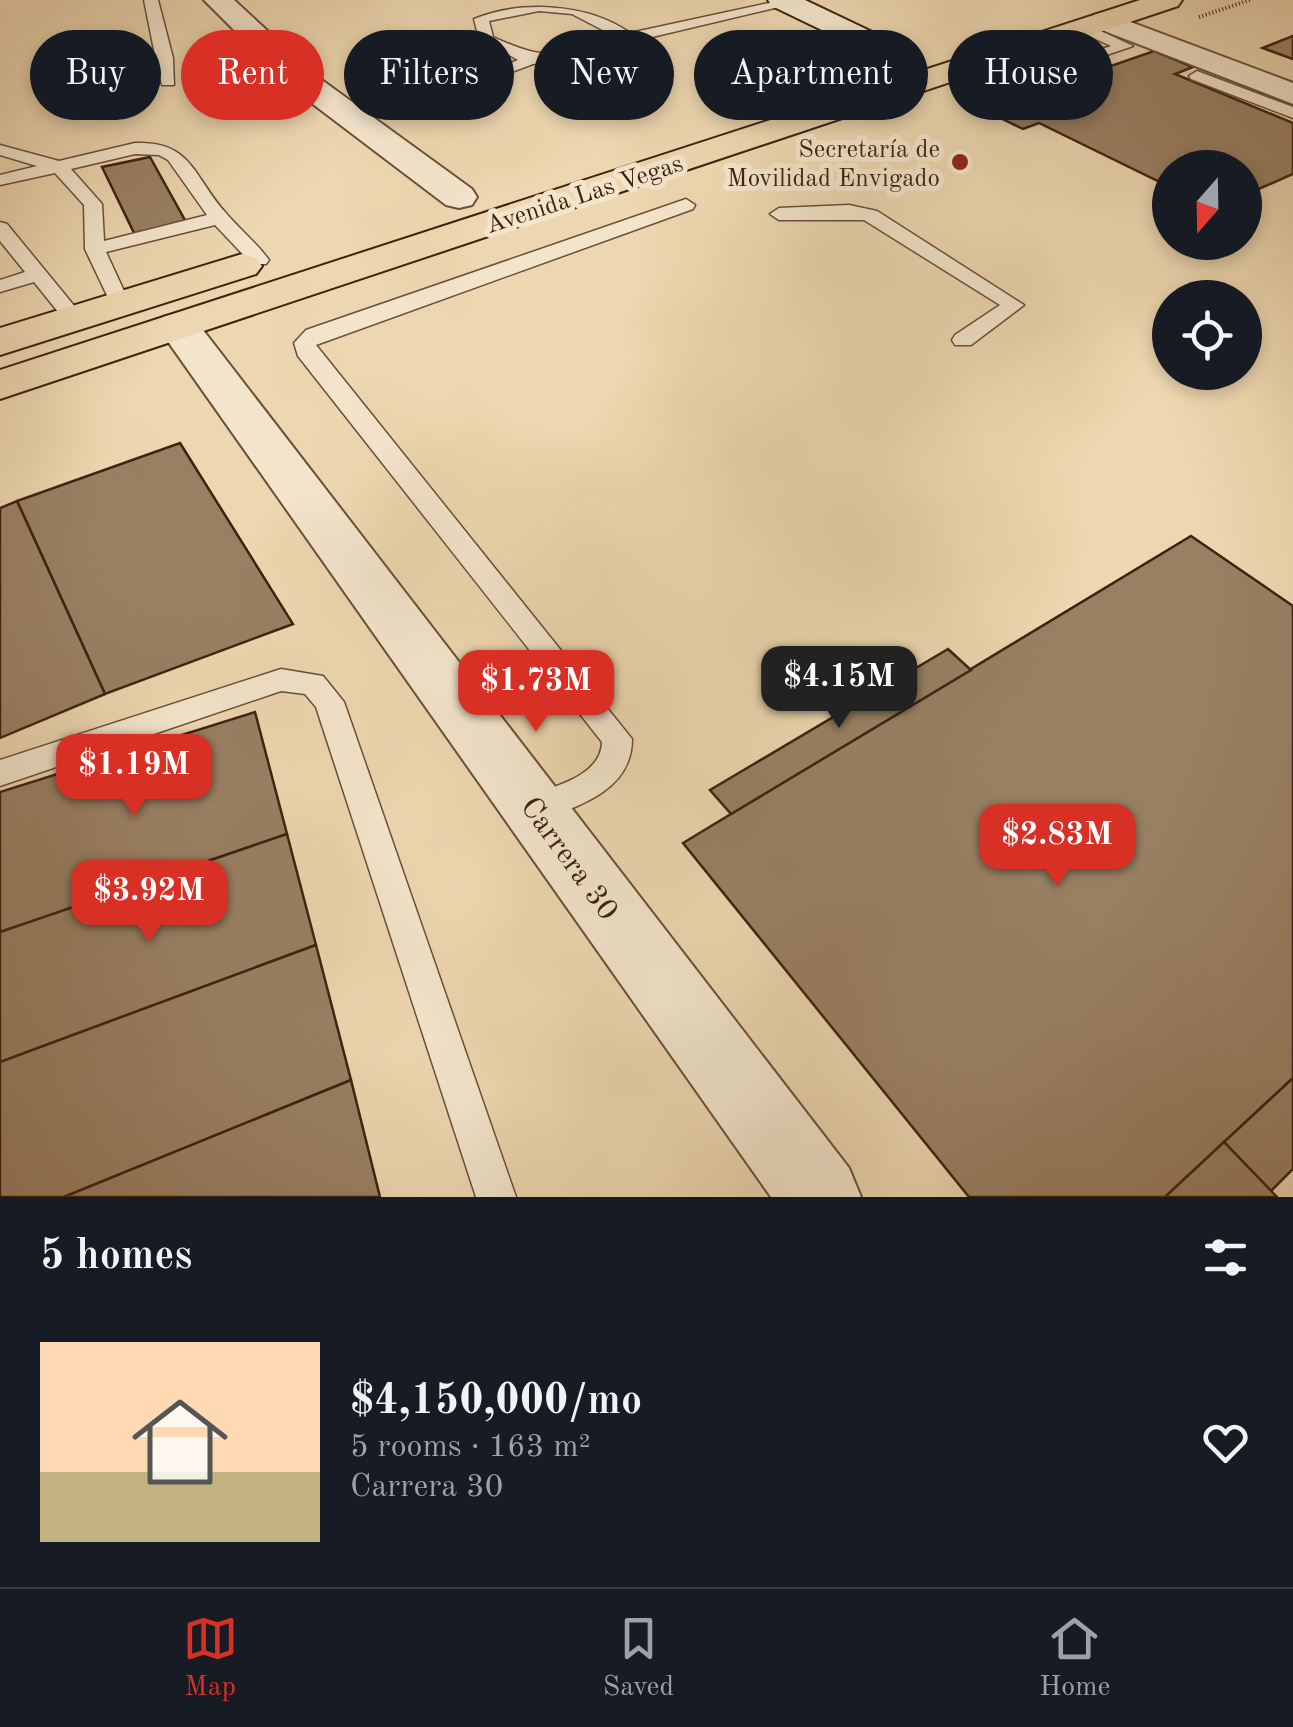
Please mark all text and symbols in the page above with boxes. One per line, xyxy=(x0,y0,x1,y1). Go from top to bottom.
chip: Buy xyxy=(30,30,161,120)
chip: Rent xyxy=(181,30,324,120)
chip: Filters xyxy=(344,30,514,120)
chip: New xyxy=(534,30,674,120)
chip: Apartment xyxy=(694,30,928,120)
chip: House xyxy=(948,30,1113,120)
place label: Secretaría de Movilidad Envigado xyxy=(727,138,940,192)
north arrow xyxy=(1152,150,1262,260)
map controls xyxy=(1152,150,1262,390)
marker: Secretaría de Movilidad Envigado xyxy=(949,151,971,173)
street label: Avenida Las Vegas xyxy=(483,152,686,239)
button: locate xyxy=(1152,280,1262,390)
pin: $4.15M xyxy=(758,646,920,731)
pin: $1.73M xyxy=(455,650,617,735)
text: $4.15M xyxy=(783,662,895,694)
text: $1.73M xyxy=(480,666,592,698)
pin: $1.19M xyxy=(53,734,215,819)
text: $1.19M xyxy=(78,750,190,782)
street label: Carrera 30 xyxy=(514,792,623,926)
pin: $2.83M xyxy=(976,804,1138,889)
text: $2.83M xyxy=(1001,820,1113,852)
pin: $3.92M xyxy=(68,860,230,945)
text: $3.92M xyxy=(93,876,205,908)
icon: filters xyxy=(1198,1230,1253,1285)
text: 5 homes xyxy=(40,1236,192,1278)
text: $4,150,000/mo xyxy=(350,1381,642,1423)
icon: home xyxy=(120,1382,240,1502)
icon: heart xyxy=(1198,1415,1253,1470)
text: 5 rooms · 163 m² xyxy=(350,1432,591,1464)
text: Carrera 30 xyxy=(350,1472,503,1504)
tab: Map xyxy=(183,1611,238,1706)
tab: Saved xyxy=(603,1611,674,1706)
tab: Home xyxy=(1039,1611,1110,1706)

